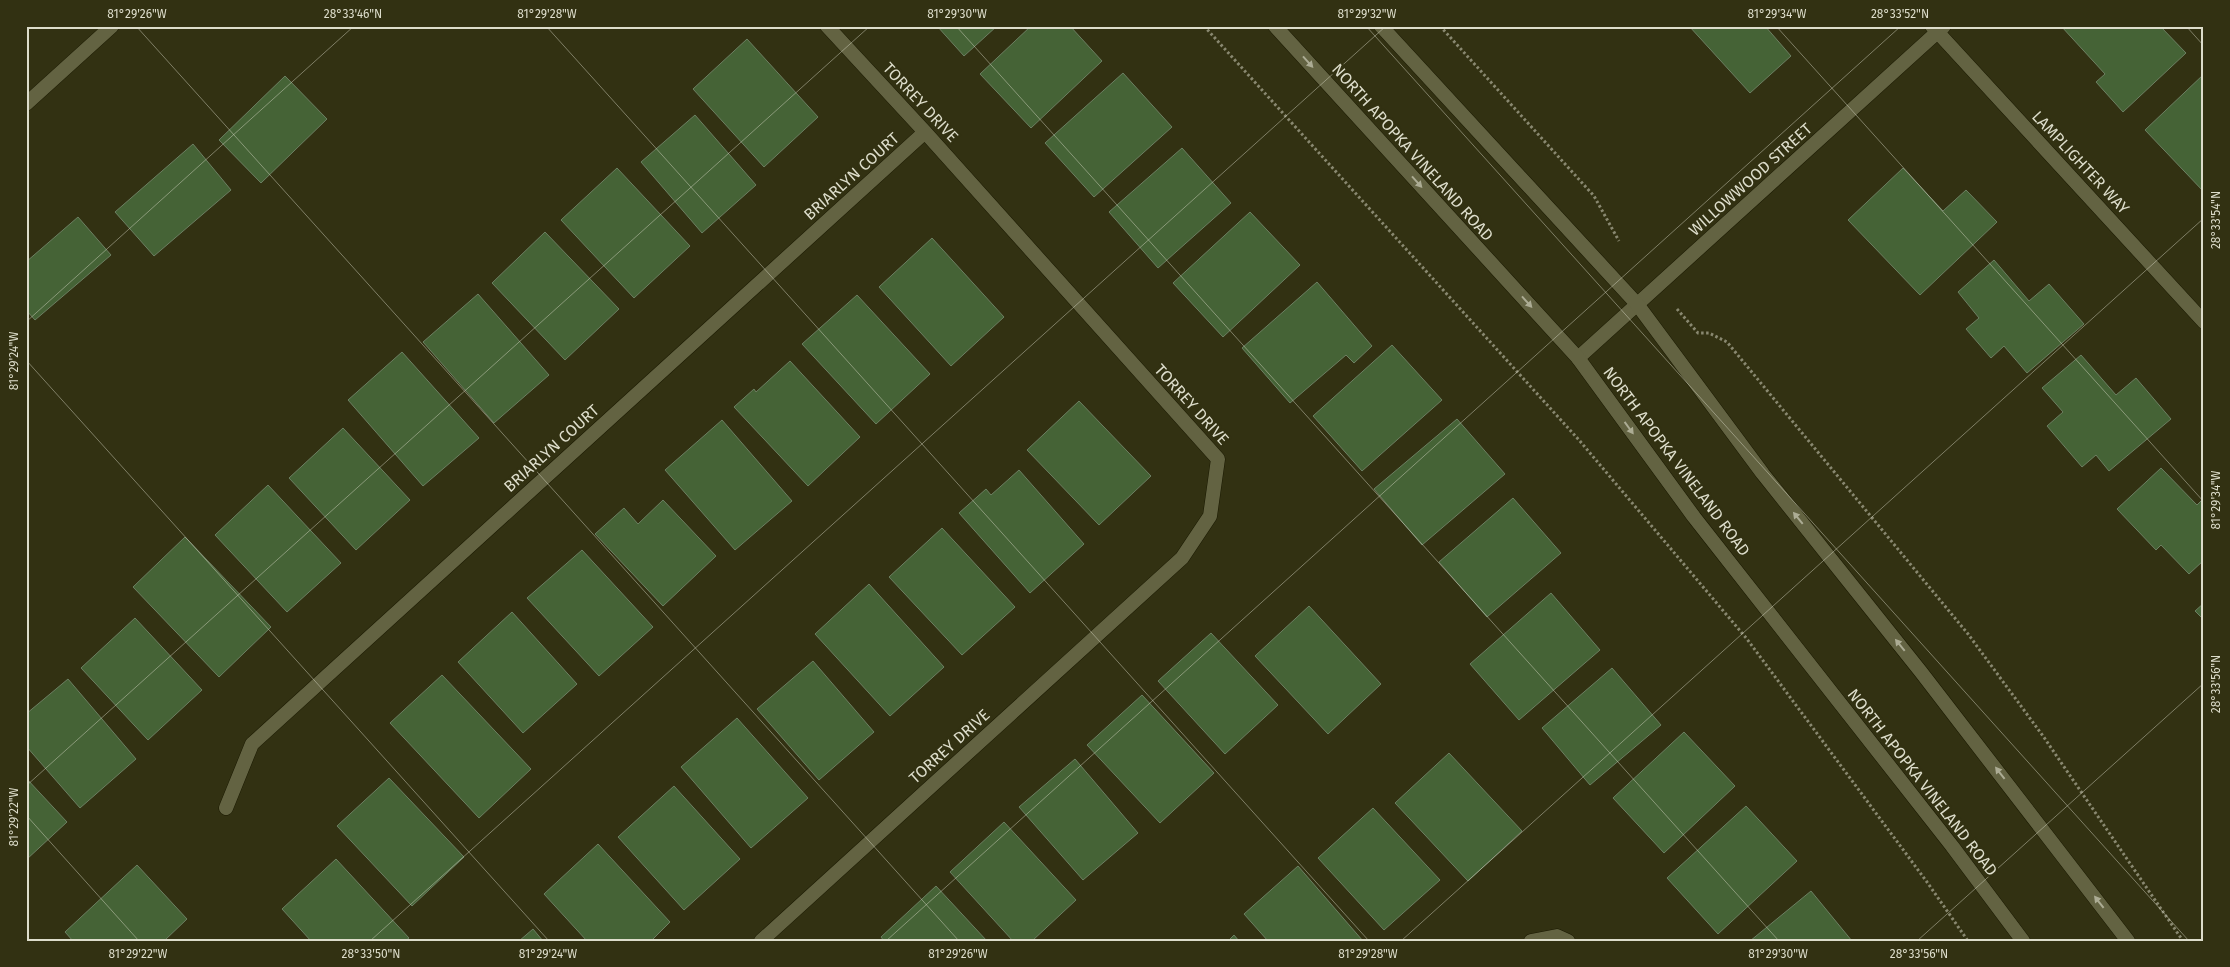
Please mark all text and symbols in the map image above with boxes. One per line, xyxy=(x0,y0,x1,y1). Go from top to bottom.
text: 81°29'26"W xyxy=(107,7,167,21)
text: 28°33'46"N xyxy=(324,7,382,21)
text: 81°29'28"W xyxy=(517,7,577,21)
text: 81°29'30"W xyxy=(927,7,987,21)
text: 81°29'32"W xyxy=(1338,7,1397,21)
text: 81°29'34"W xyxy=(1748,7,1807,21)
text: 28°33'52"N xyxy=(1871,7,1929,21)
one-way arrow xyxy=(1302,56,1314,68)
street label: TORREY DRIVE xyxy=(879,59,962,146)
street label: NORTH APOPKA VINELAND ROAD xyxy=(1328,60,1497,245)
street label: LAMPLIGHTER WAY xyxy=(2028,107,2133,218)
street label: WILLOWWOOD STREET xyxy=(1685,119,1816,240)
street label: BRIARLYN COURT xyxy=(800,128,903,224)
one-way arrow xyxy=(1412,176,1423,188)
text: 28°33'54"N xyxy=(2209,191,2223,249)
one-way arrow xyxy=(1521,295,1533,307)
text: 81°29'24"W xyxy=(7,332,21,390)
street label: TORREY DRIVE xyxy=(1151,360,1233,449)
street label: NORTH APOPKA VINELAND ROAD xyxy=(1599,363,1754,560)
street label: BRIARLYN COURT xyxy=(500,400,603,496)
one-way arrow xyxy=(1624,421,1634,435)
text: 81°29'34"W xyxy=(2209,470,2223,529)
one-way arrow xyxy=(1793,512,1804,525)
one-way arrow xyxy=(1895,638,1905,652)
text: 28°33'56"N xyxy=(2209,655,2223,713)
street label: NORTH APOPKA VINELAND ROAD xyxy=(1844,685,2002,880)
street label: TORREY DRIVE xyxy=(905,705,994,787)
one-way arrow xyxy=(1994,767,2005,780)
text: 81°29'22"W xyxy=(7,787,21,847)
one-way arrow xyxy=(2093,896,2104,909)
text: 81°29'22"W xyxy=(108,947,168,961)
text: 28°33'50"N xyxy=(341,947,401,961)
text: 81°29'24"W xyxy=(519,947,577,961)
text: 81°29'26"W xyxy=(928,947,988,961)
text: 81°29'28"W xyxy=(1338,947,1398,961)
text: 81°29'30"W xyxy=(1748,947,1808,961)
text: 28°33'56"N xyxy=(1890,947,1948,961)

